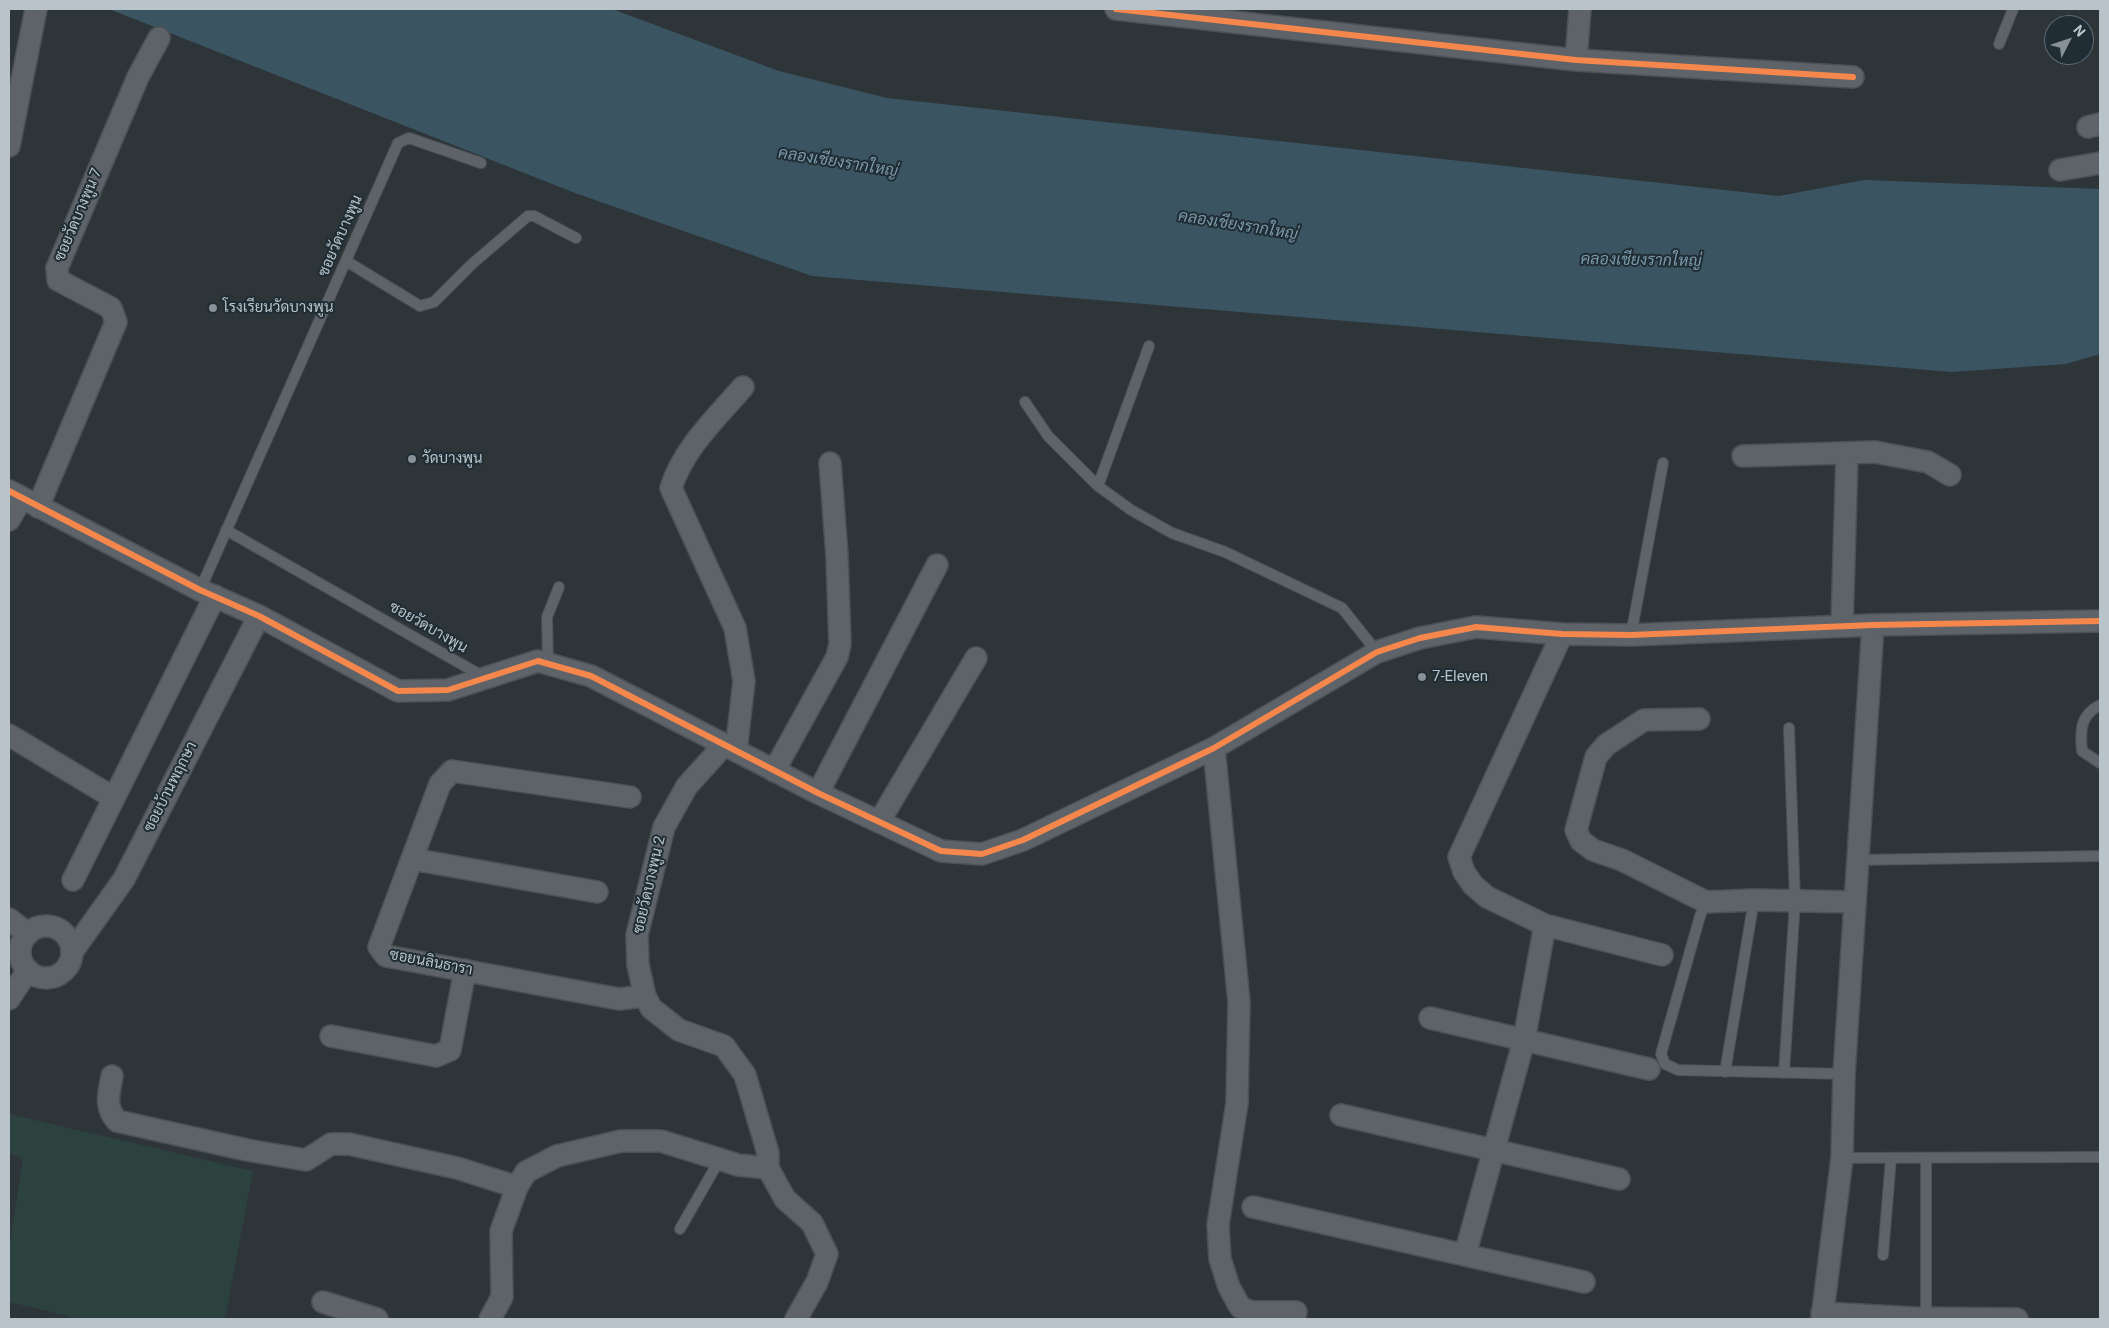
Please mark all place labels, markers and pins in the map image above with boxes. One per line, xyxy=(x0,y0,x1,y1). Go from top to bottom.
place label: โรงเรียนวัดบางพูน xyxy=(223,299,333,317)
marker: โรงเรียนวัดบางพูน xyxy=(207,302,219,314)
place label: วัดบางพูน xyxy=(422,450,483,468)
marker: วัดบางพูน xyxy=(406,453,418,465)
place label: 7-Eleven xyxy=(1432,668,1488,686)
marker: 7-Eleven xyxy=(1416,671,1428,683)

